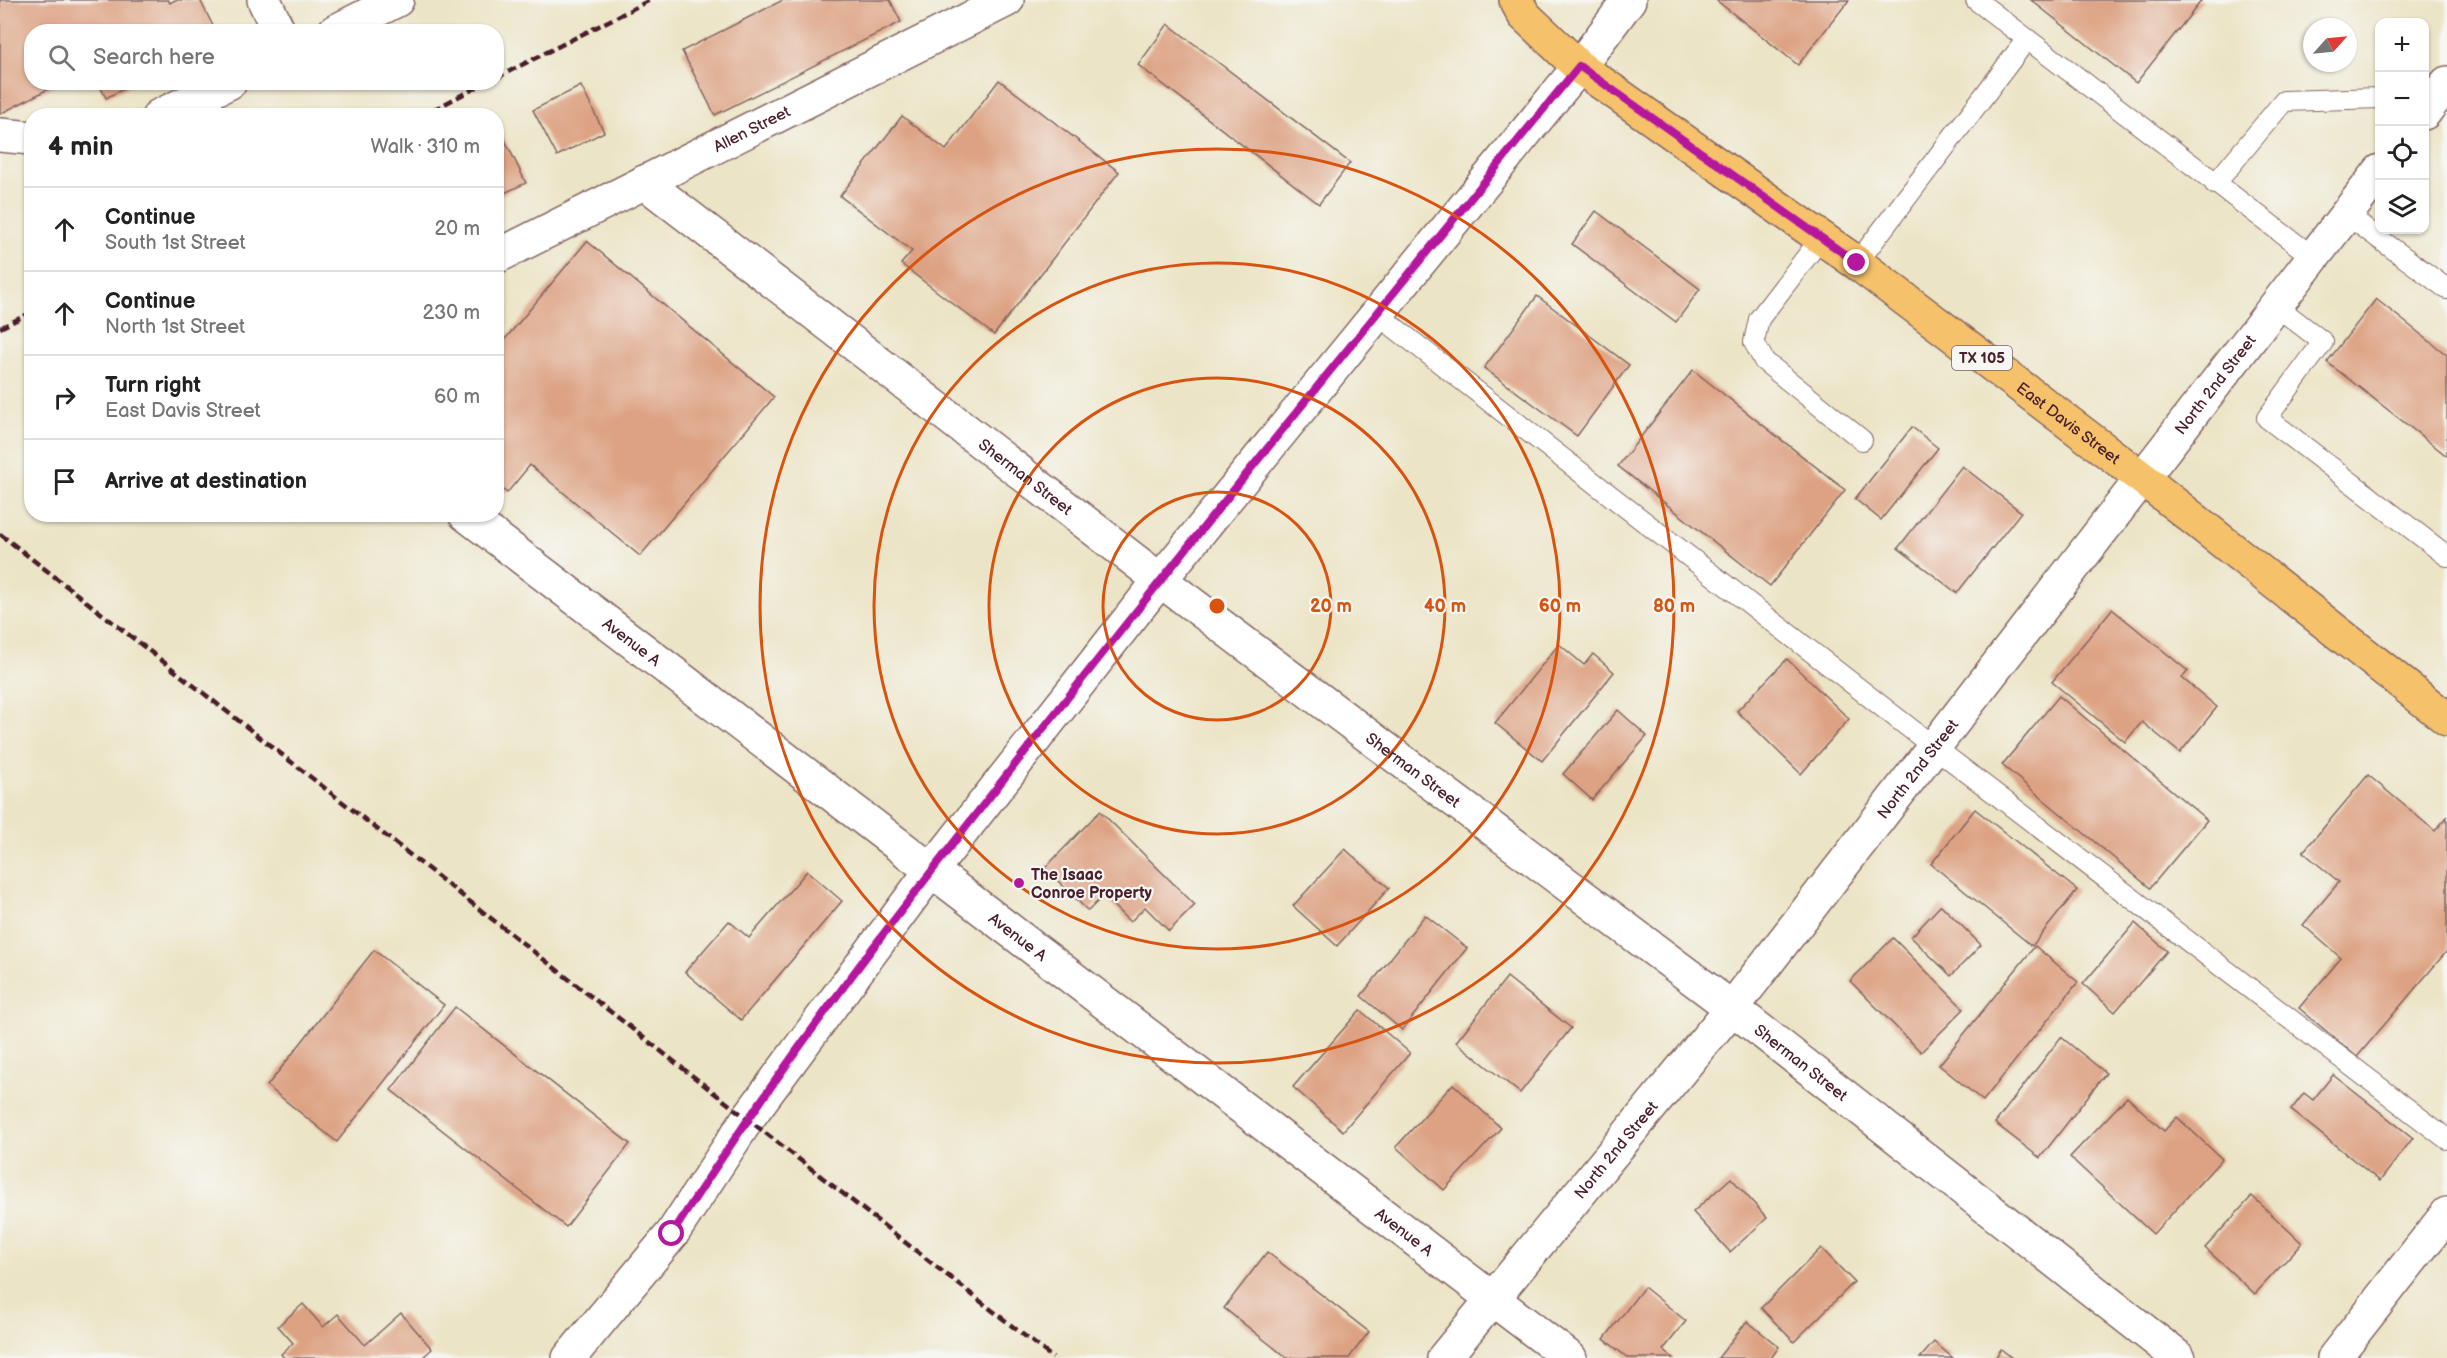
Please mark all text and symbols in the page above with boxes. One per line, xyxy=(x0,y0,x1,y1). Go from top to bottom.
north arrow xyxy=(2303,18,2357,72)
map controls xyxy=(2375,18,2429,234)
button: + xyxy=(2375,18,2429,72)
search box xyxy=(24,24,504,90)
icon: search xyxy=(45,41,78,74)
text: Search here xyxy=(93,44,215,71)
button: − xyxy=(2375,72,2429,126)
street label: Allen Street xyxy=(711,103,794,157)
button: locate xyxy=(2375,126,2429,180)
text: 4 min xyxy=(48,132,113,163)
text: Walk · 310 m xyxy=(371,135,480,159)
button: layers xyxy=(2375,180,2429,234)
text: Continue xyxy=(105,204,195,231)
icon: ahead xyxy=(48,213,81,246)
text: 20 m xyxy=(435,217,480,241)
text: South 1st Street xyxy=(105,231,246,255)
route end xyxy=(1843,249,1869,275)
text: Continue xyxy=(105,288,195,315)
icon: ahead xyxy=(48,297,81,330)
text: 230 m xyxy=(423,301,480,325)
text: North 1st Street xyxy=(105,315,245,339)
street label: North 2nd Street xyxy=(2172,332,2261,439)
road number: TX 105 xyxy=(1952,346,2012,370)
text: Turn right xyxy=(105,372,201,399)
street label: East Davis Street xyxy=(2012,379,2123,469)
icon: right xyxy=(48,381,81,414)
text: 60 m xyxy=(434,385,480,409)
text: East Davis Street xyxy=(105,399,261,423)
street label: Sherman Street xyxy=(974,435,1075,520)
icon: arrive xyxy=(48,465,81,498)
text: Arrive at destination xyxy=(105,468,307,495)
centre of rings xyxy=(1207,596,1227,616)
text: 20 m xyxy=(1310,596,1352,617)
text: 40 m xyxy=(1424,596,1466,617)
text: 60 m xyxy=(1539,596,1581,617)
text: 80 m xyxy=(1653,596,1695,617)
street label: Avenue A xyxy=(598,615,664,671)
street label: North 2nd Street xyxy=(1874,716,1963,823)
street label: Sherman Street xyxy=(1361,729,1463,812)
place label: The Isaac Conroe Property xyxy=(1031,866,1153,903)
marker: The Isaac Conroe Property xyxy=(1012,876,1026,890)
street label: Avenue A xyxy=(984,910,1050,966)
street label: Sherman Street xyxy=(1750,1021,1851,1106)
street label: North 2nd Street xyxy=(1571,1098,1662,1203)
street label: Avenue A xyxy=(1371,1205,1436,1261)
route start xyxy=(658,1220,684,1246)

